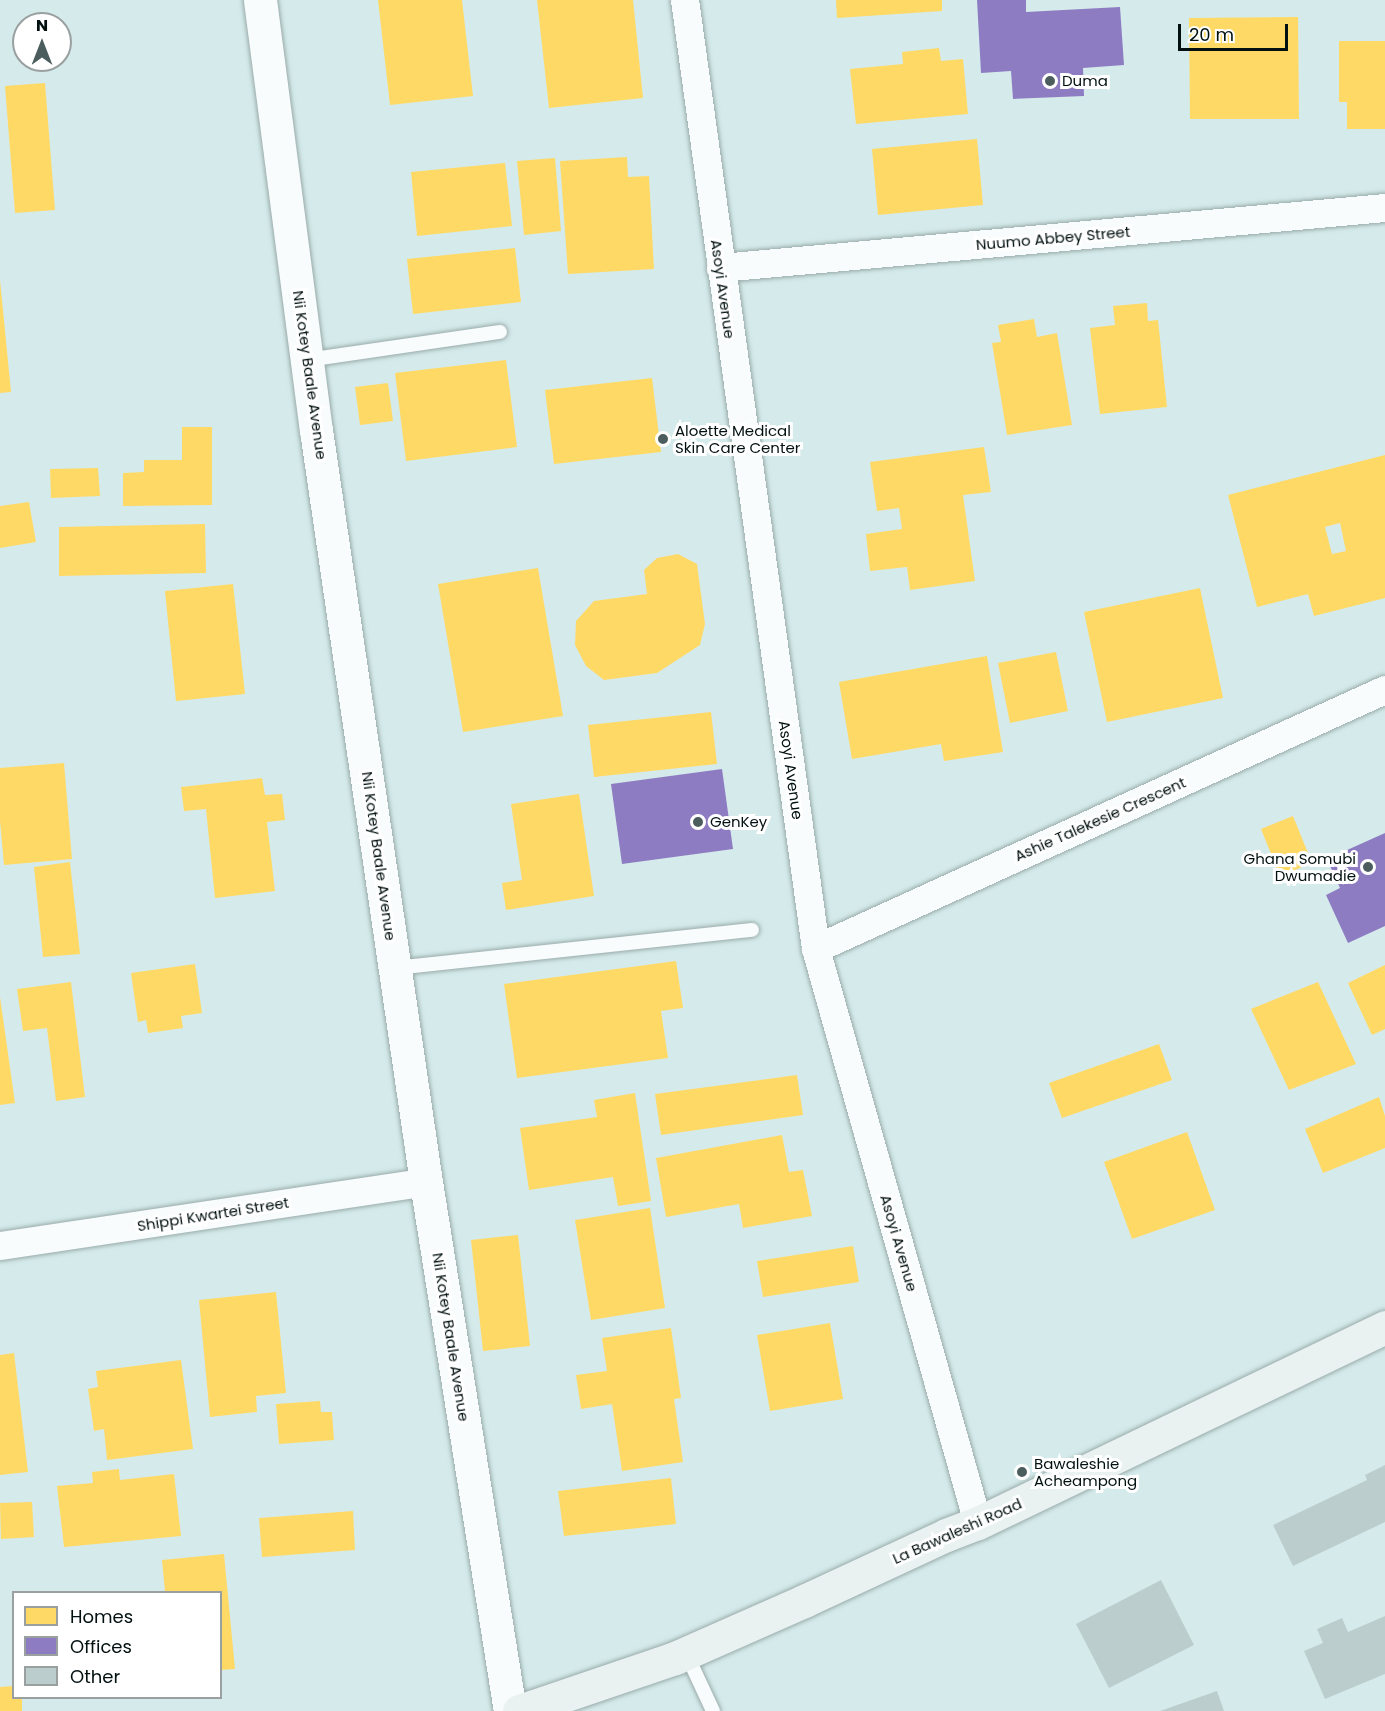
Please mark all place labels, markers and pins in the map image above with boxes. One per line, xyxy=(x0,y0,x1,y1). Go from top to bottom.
place label: Duma xyxy=(1062,72,1108,90)
marker: Duma xyxy=(1043,74,1057,88)
place label: Aloette Medical Skin Care Center xyxy=(675,421,800,456)
marker: Aloette Medical Skin Care Center xyxy=(656,432,670,446)
place label: GenKey xyxy=(710,813,767,831)
marker: GenKey xyxy=(691,815,705,829)
place label: Ghana Somubi Dwumadie xyxy=(1244,849,1356,884)
marker: Ghana Somubi Dwumadie xyxy=(1361,860,1375,874)
place label: Bawaleshie Acheampong xyxy=(1034,1454,1137,1489)
marker: Bawaleshie Acheampong xyxy=(1015,1465,1029,1479)

